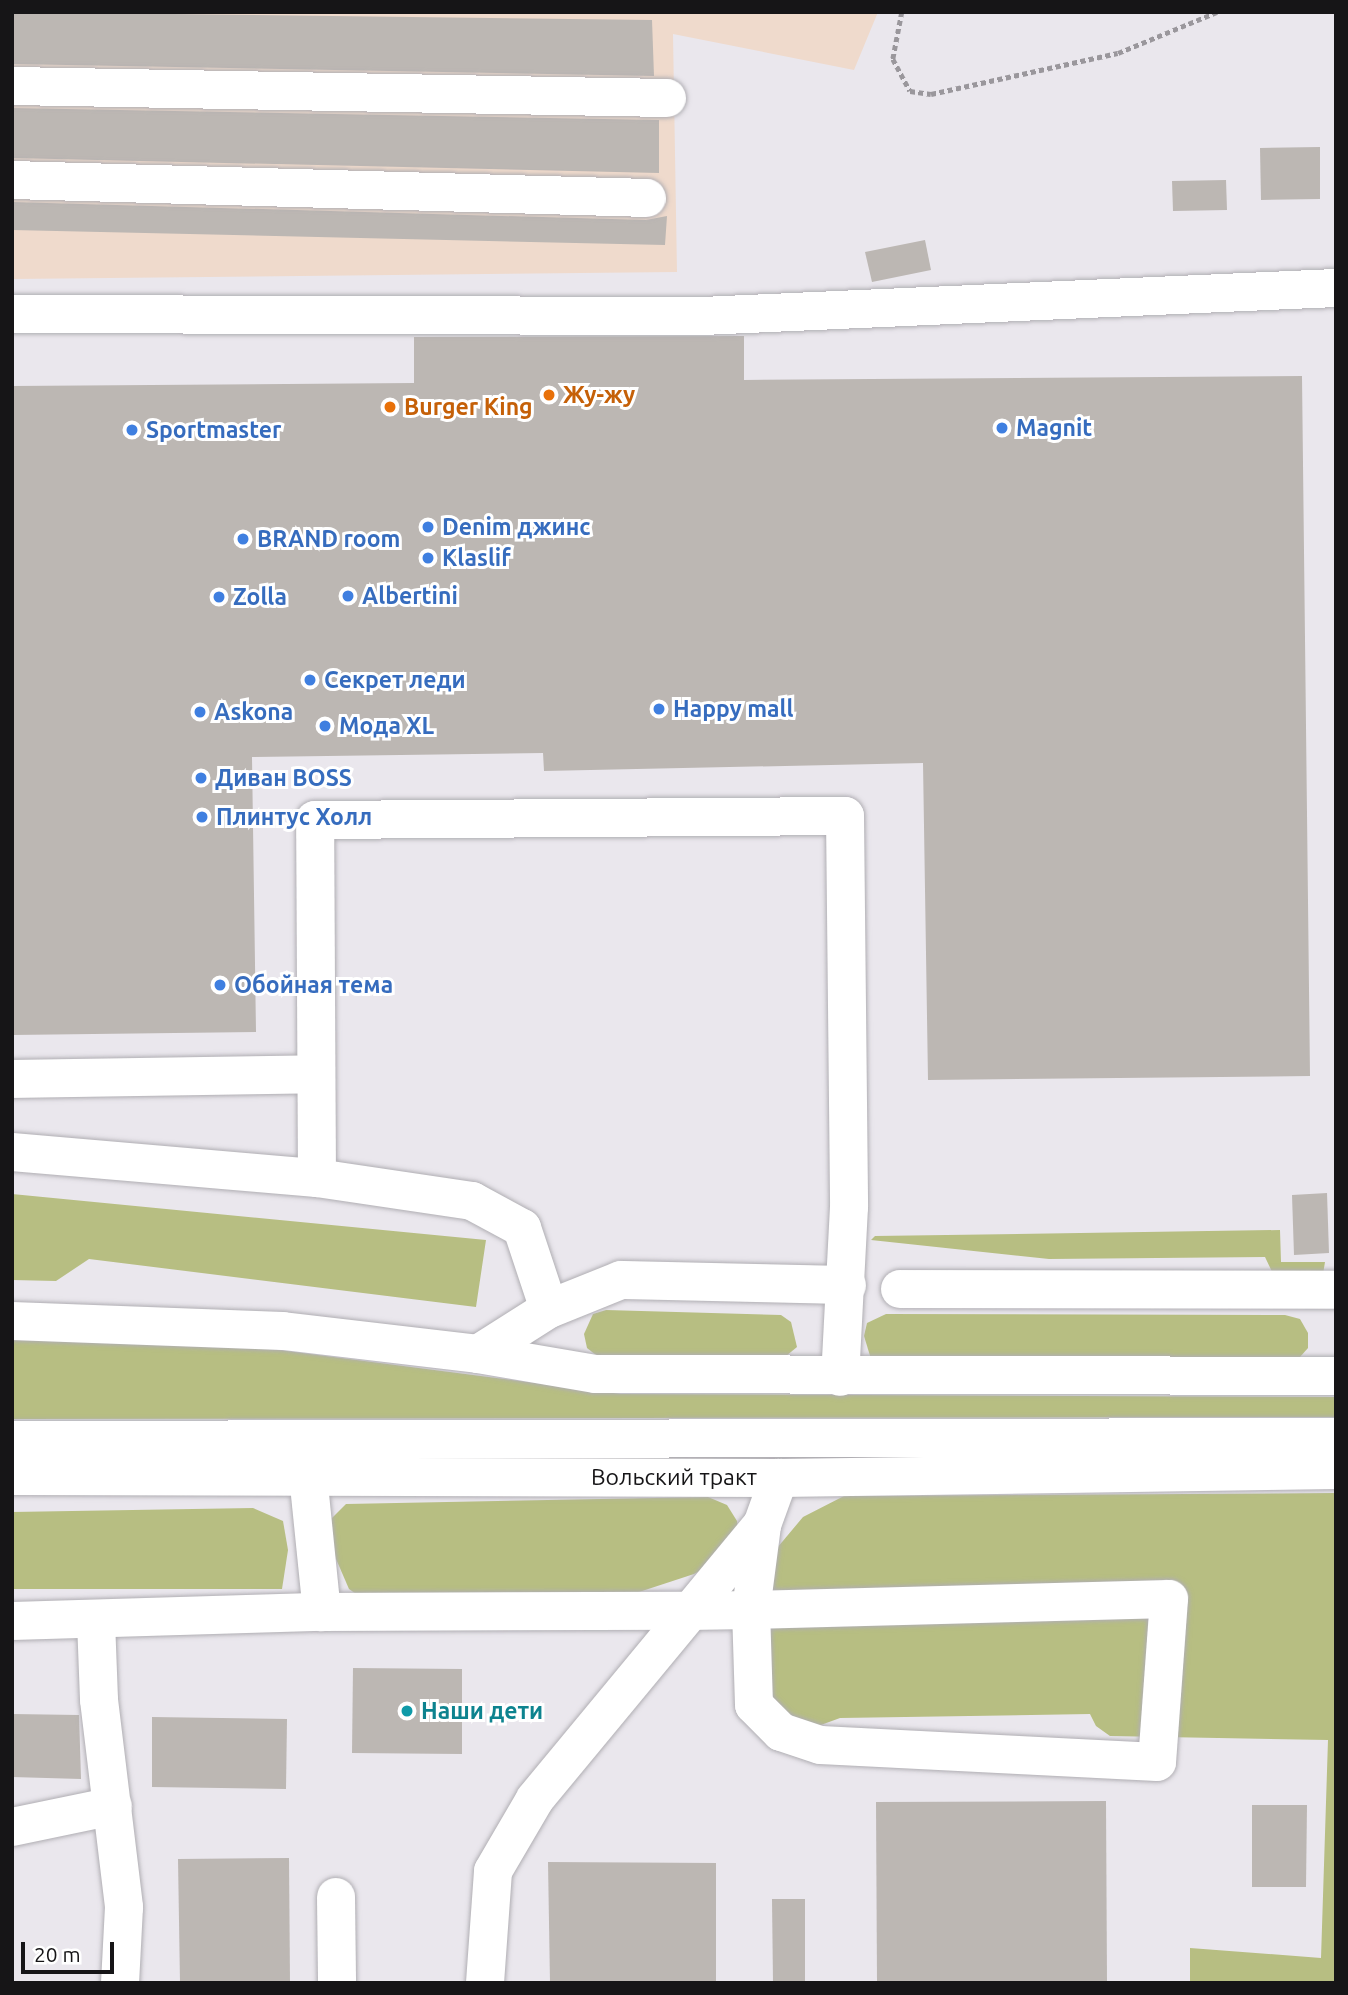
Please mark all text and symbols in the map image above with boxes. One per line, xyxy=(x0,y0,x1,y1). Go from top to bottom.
place label: Жу-жу xyxy=(563,381,635,409)
marker: Жу-жу xyxy=(541,387,557,403)
place label: Burger King xyxy=(404,393,533,421)
marker: Burger King xyxy=(382,399,398,415)
place label: Magnit xyxy=(1016,414,1092,442)
place label: Sportmaster xyxy=(146,416,281,444)
marker: Magnit xyxy=(994,420,1010,436)
marker: Sportmaster xyxy=(124,422,140,438)
place label: Denim джинс xyxy=(442,513,591,541)
marker: Denim джинс xyxy=(420,519,436,535)
place label: BRAND room xyxy=(257,525,400,553)
marker: BRAND room xyxy=(235,531,251,547)
place label: Klaslif xyxy=(442,544,511,572)
marker: Klaslif xyxy=(420,550,436,566)
place label: Albertini xyxy=(362,582,458,610)
place label: Zolla xyxy=(233,583,287,611)
marker: Albertini xyxy=(340,588,356,604)
marker: Zolla xyxy=(211,589,227,605)
place label: Секрет леди xyxy=(324,666,466,694)
marker: Секрет леди xyxy=(302,672,318,688)
place label: Happy mall xyxy=(673,695,793,723)
place label: Askona xyxy=(214,698,293,726)
marker: Happy mall xyxy=(651,701,667,717)
marker: Askona xyxy=(192,704,208,720)
place label: Мода XL xyxy=(339,712,434,740)
marker: Мода XL xyxy=(317,718,333,734)
place label: Диван BOSS xyxy=(215,764,352,792)
marker: Диван BOSS xyxy=(193,770,209,786)
place label: Плинтус Холл xyxy=(216,803,372,831)
marker: Плинтус Холл xyxy=(194,809,210,825)
place label: Обойная тема xyxy=(234,971,393,999)
marker: Обойная тема xyxy=(212,977,228,993)
street label: Вольский тракт xyxy=(591,1463,757,1491)
place label: Наши дети xyxy=(421,1697,543,1725)
marker: Наши дети xyxy=(399,1703,415,1719)
scale bar xyxy=(24,1928,117,1972)
text: 20 m xyxy=(34,1942,81,1966)

